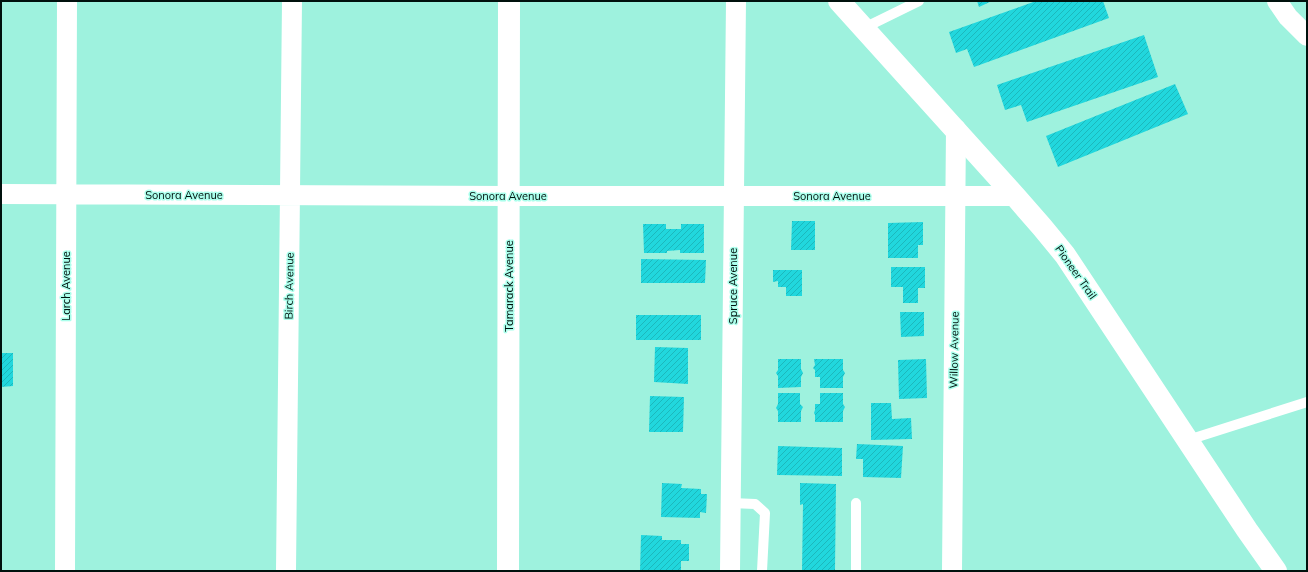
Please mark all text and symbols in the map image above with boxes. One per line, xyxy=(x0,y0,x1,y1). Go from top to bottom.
street label: Sonora Avenue xyxy=(145,188,223,202)
street label: Sonora Avenue xyxy=(469,189,547,203)
street label: Sonora Avenue xyxy=(793,189,871,203)
street label: Tamarack Avenue xyxy=(502,240,516,332)
street label: Pioneer Trail xyxy=(1052,242,1100,302)
street label: Spruce Avenue xyxy=(726,248,740,324)
street label: Larch Avenue xyxy=(59,251,73,321)
street label: Birch Avenue xyxy=(281,252,297,320)
street label: Willow Avenue xyxy=(946,311,962,389)

